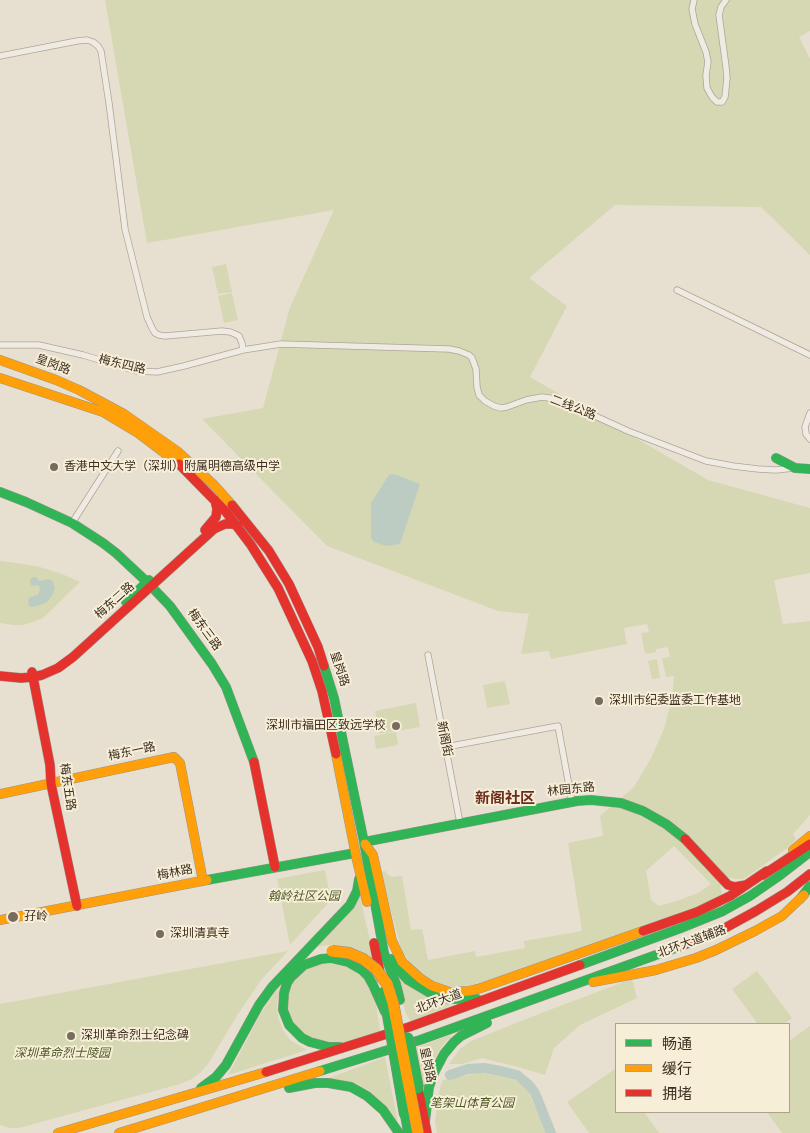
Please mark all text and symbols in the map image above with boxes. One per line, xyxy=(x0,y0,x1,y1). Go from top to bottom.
street label: 皇岗路 xyxy=(34,352,72,378)
street label: 梅东四路 xyxy=(97,353,147,377)
street label: 二线公路 xyxy=(548,393,598,423)
place label: 香港中文大学（深圳）附属明德高级中学 xyxy=(64,460,280,474)
marker: 香港中文大学（深圳）附属明德高级中学 xyxy=(48,461,60,473)
street label: 梅东二路 xyxy=(92,580,138,622)
street label: 梅东三路 xyxy=(184,606,224,654)
street label: 皇岗路 xyxy=(327,650,351,688)
place label: 深圳市纪委监委工作基地 xyxy=(609,694,741,708)
marker: 深圳市纪委监委工作基地 xyxy=(593,695,605,707)
place label: 深圳市福田区致远学校 xyxy=(266,719,386,733)
marker: 深圳市福田区致远学校 xyxy=(390,720,402,732)
street label: 新阁街 xyxy=(433,720,455,758)
street label: 梅东一路 xyxy=(107,740,157,764)
street label: 梅东五路 xyxy=(56,762,78,812)
street label: 林园东路 xyxy=(546,780,596,800)
district label: 新阁社区 xyxy=(475,790,535,808)
street label: 梅林路 xyxy=(156,862,194,884)
park label: 翰岭社区公园 xyxy=(268,890,340,904)
marker: 孖岭 xyxy=(6,910,20,924)
place label: 孖岭 xyxy=(24,910,48,924)
street label: 北环大道辅路 xyxy=(656,923,728,961)
place label: 深圳清真寺 xyxy=(170,927,230,941)
marker: 深圳清真寺 xyxy=(154,928,166,940)
street label: 北环大道 xyxy=(414,987,464,1017)
legend xyxy=(615,1023,790,1113)
place label: 深圳革命烈士纪念碑 xyxy=(81,1029,189,1043)
marker: 深圳革命烈士纪念碑 xyxy=(65,1030,77,1042)
text: 畅通 xyxy=(662,1033,692,1054)
street label: 皇岗路 xyxy=(416,1046,438,1084)
park label: 深圳革命烈士陵园 xyxy=(14,1047,110,1061)
text: 缓行 xyxy=(662,1058,692,1079)
text: 拥堵 xyxy=(662,1083,692,1104)
park label: 笔架山体育公园 xyxy=(430,1097,514,1111)

